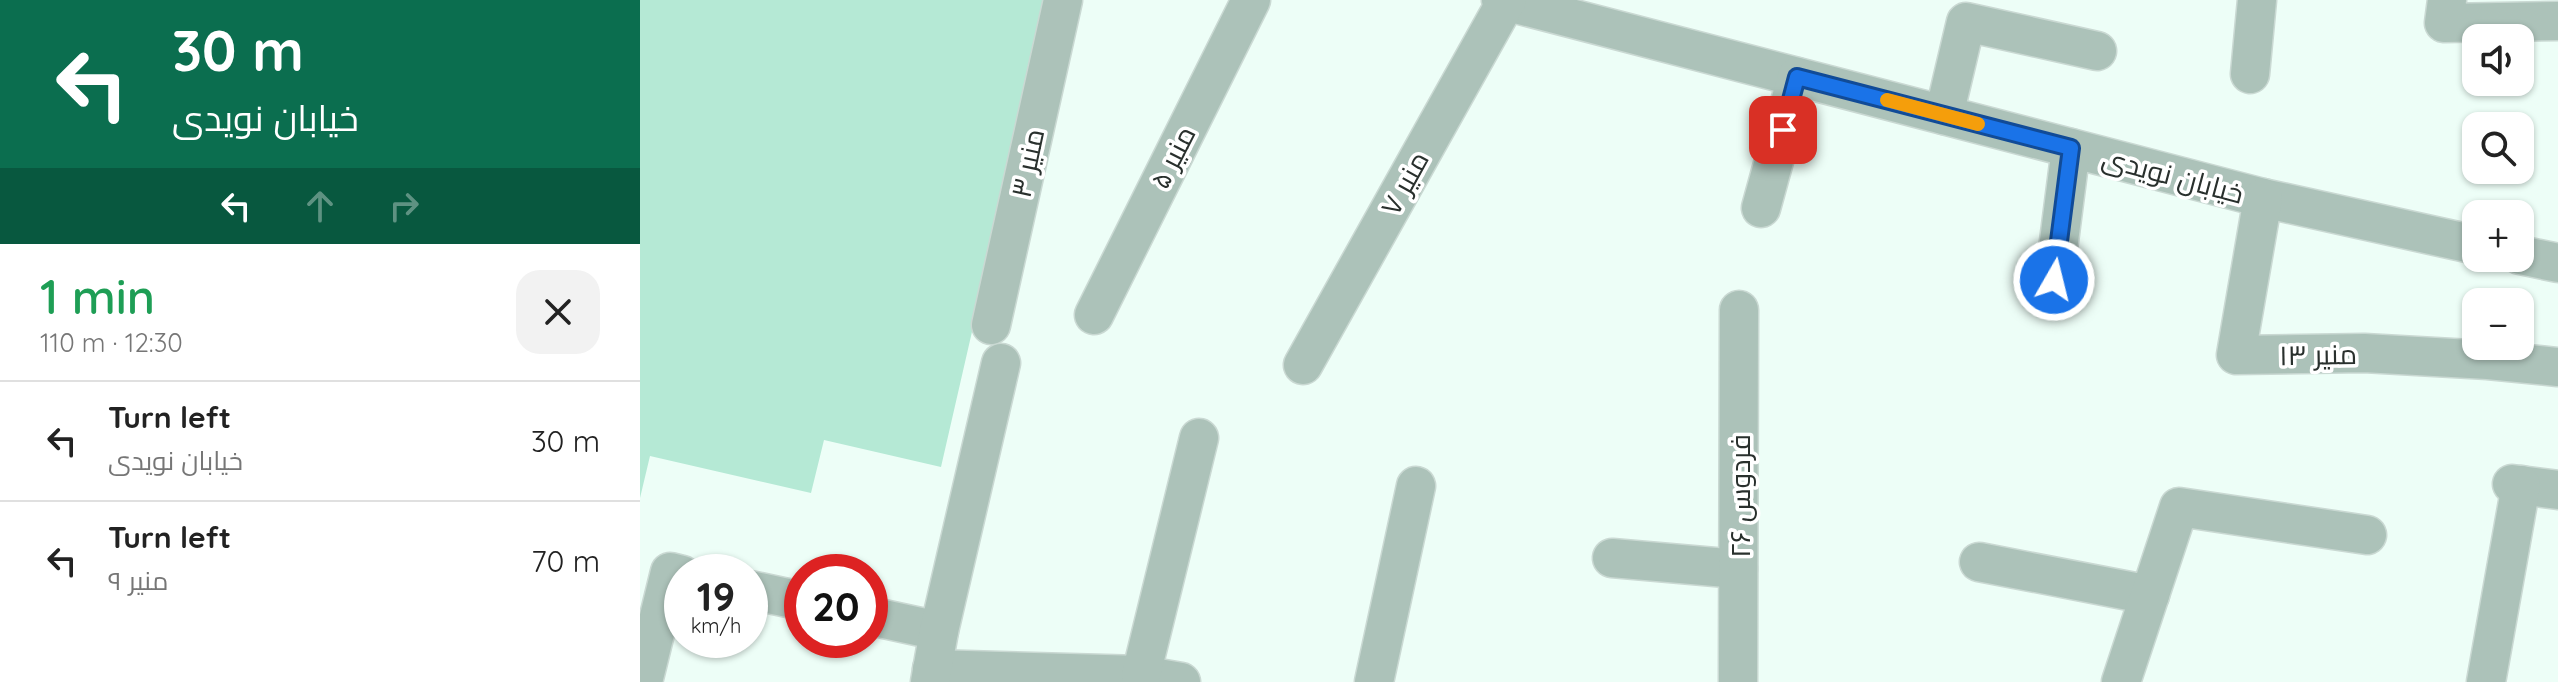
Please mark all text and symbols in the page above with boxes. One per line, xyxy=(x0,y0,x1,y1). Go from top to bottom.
text: 30 m xyxy=(172,15,304,85)
map controls xyxy=(2462,24,2534,360)
button: sound xyxy=(2462,24,2534,96)
icon: left xyxy=(40,32,144,136)
text: خیابان نویدی xyxy=(172,95,359,140)
pin xyxy=(1749,96,1817,164)
icon: arrive xyxy=(1761,108,1805,152)
button: search xyxy=(2462,112,2534,184)
street label: منیر ۵ xyxy=(1141,120,1203,194)
street label: منیر ۳ xyxy=(1003,125,1051,201)
street label: خیابان نویدی xyxy=(2098,139,2248,211)
street label: منیر ۷ xyxy=(1372,145,1436,221)
icon: left xyxy=(214,184,258,228)
icon: ahead xyxy=(298,184,342,228)
icon: right xyxy=(382,184,426,228)
button: + xyxy=(2462,200,2534,272)
position arrow xyxy=(2012,238,2096,322)
text: 1 min xyxy=(40,266,155,326)
button: close xyxy=(516,270,600,354)
button: − xyxy=(2462,288,2534,360)
text: 110 m · 12:30 xyxy=(40,326,183,359)
street label: منیر ۱۳ xyxy=(2279,336,2357,372)
text: Turn left xyxy=(108,398,231,436)
icon: left xyxy=(40,419,84,463)
text: 30 m xyxy=(531,422,600,460)
street label: فردوس ۲۶ xyxy=(1722,434,1757,558)
text: خیابان نویدی xyxy=(108,444,243,477)
text: Turn left xyxy=(108,518,231,556)
icon: left xyxy=(40,539,84,583)
text: 70 m xyxy=(531,542,600,580)
speed limit sign: 20 xyxy=(784,554,888,658)
text: منیر ۹ xyxy=(108,564,168,597)
text: 19 xyxy=(697,571,735,621)
text: km/h xyxy=(691,613,741,638)

